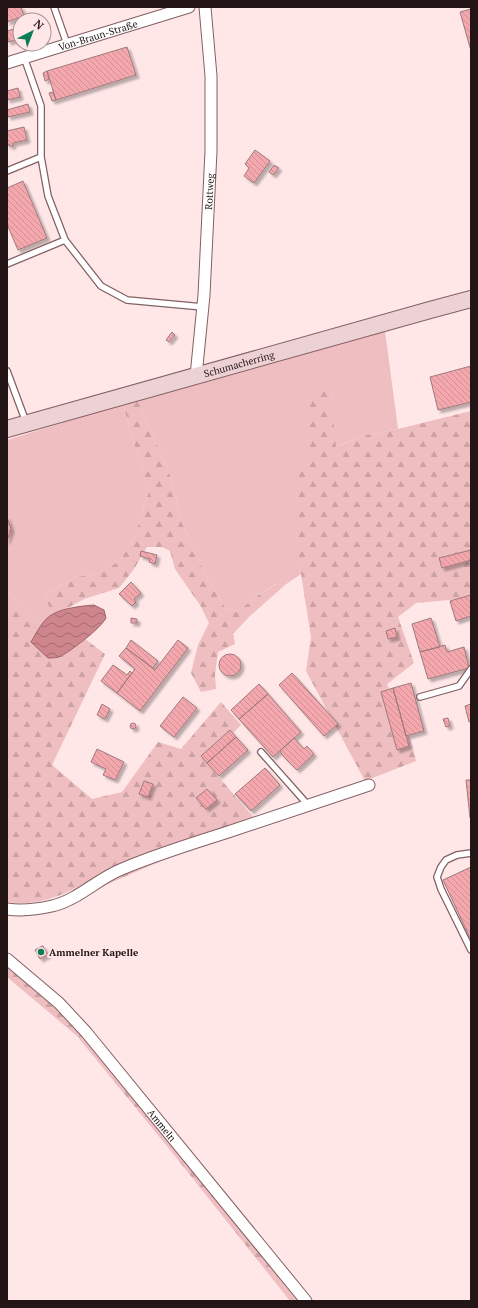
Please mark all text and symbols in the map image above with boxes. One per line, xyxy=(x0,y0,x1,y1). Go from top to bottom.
north arrow xyxy=(12,12,52,52)
text: N xyxy=(31,17,47,33)
street label: Von-Braun-Straße xyxy=(57,17,139,53)
street label: Rottweg xyxy=(202,172,216,210)
street label: Schumacherring xyxy=(202,347,277,380)
place label: Ammelner Kapelle xyxy=(49,946,139,959)
marker: Ammelner Kapelle xyxy=(36,947,46,957)
street label: Ammeln xyxy=(145,1106,179,1144)

